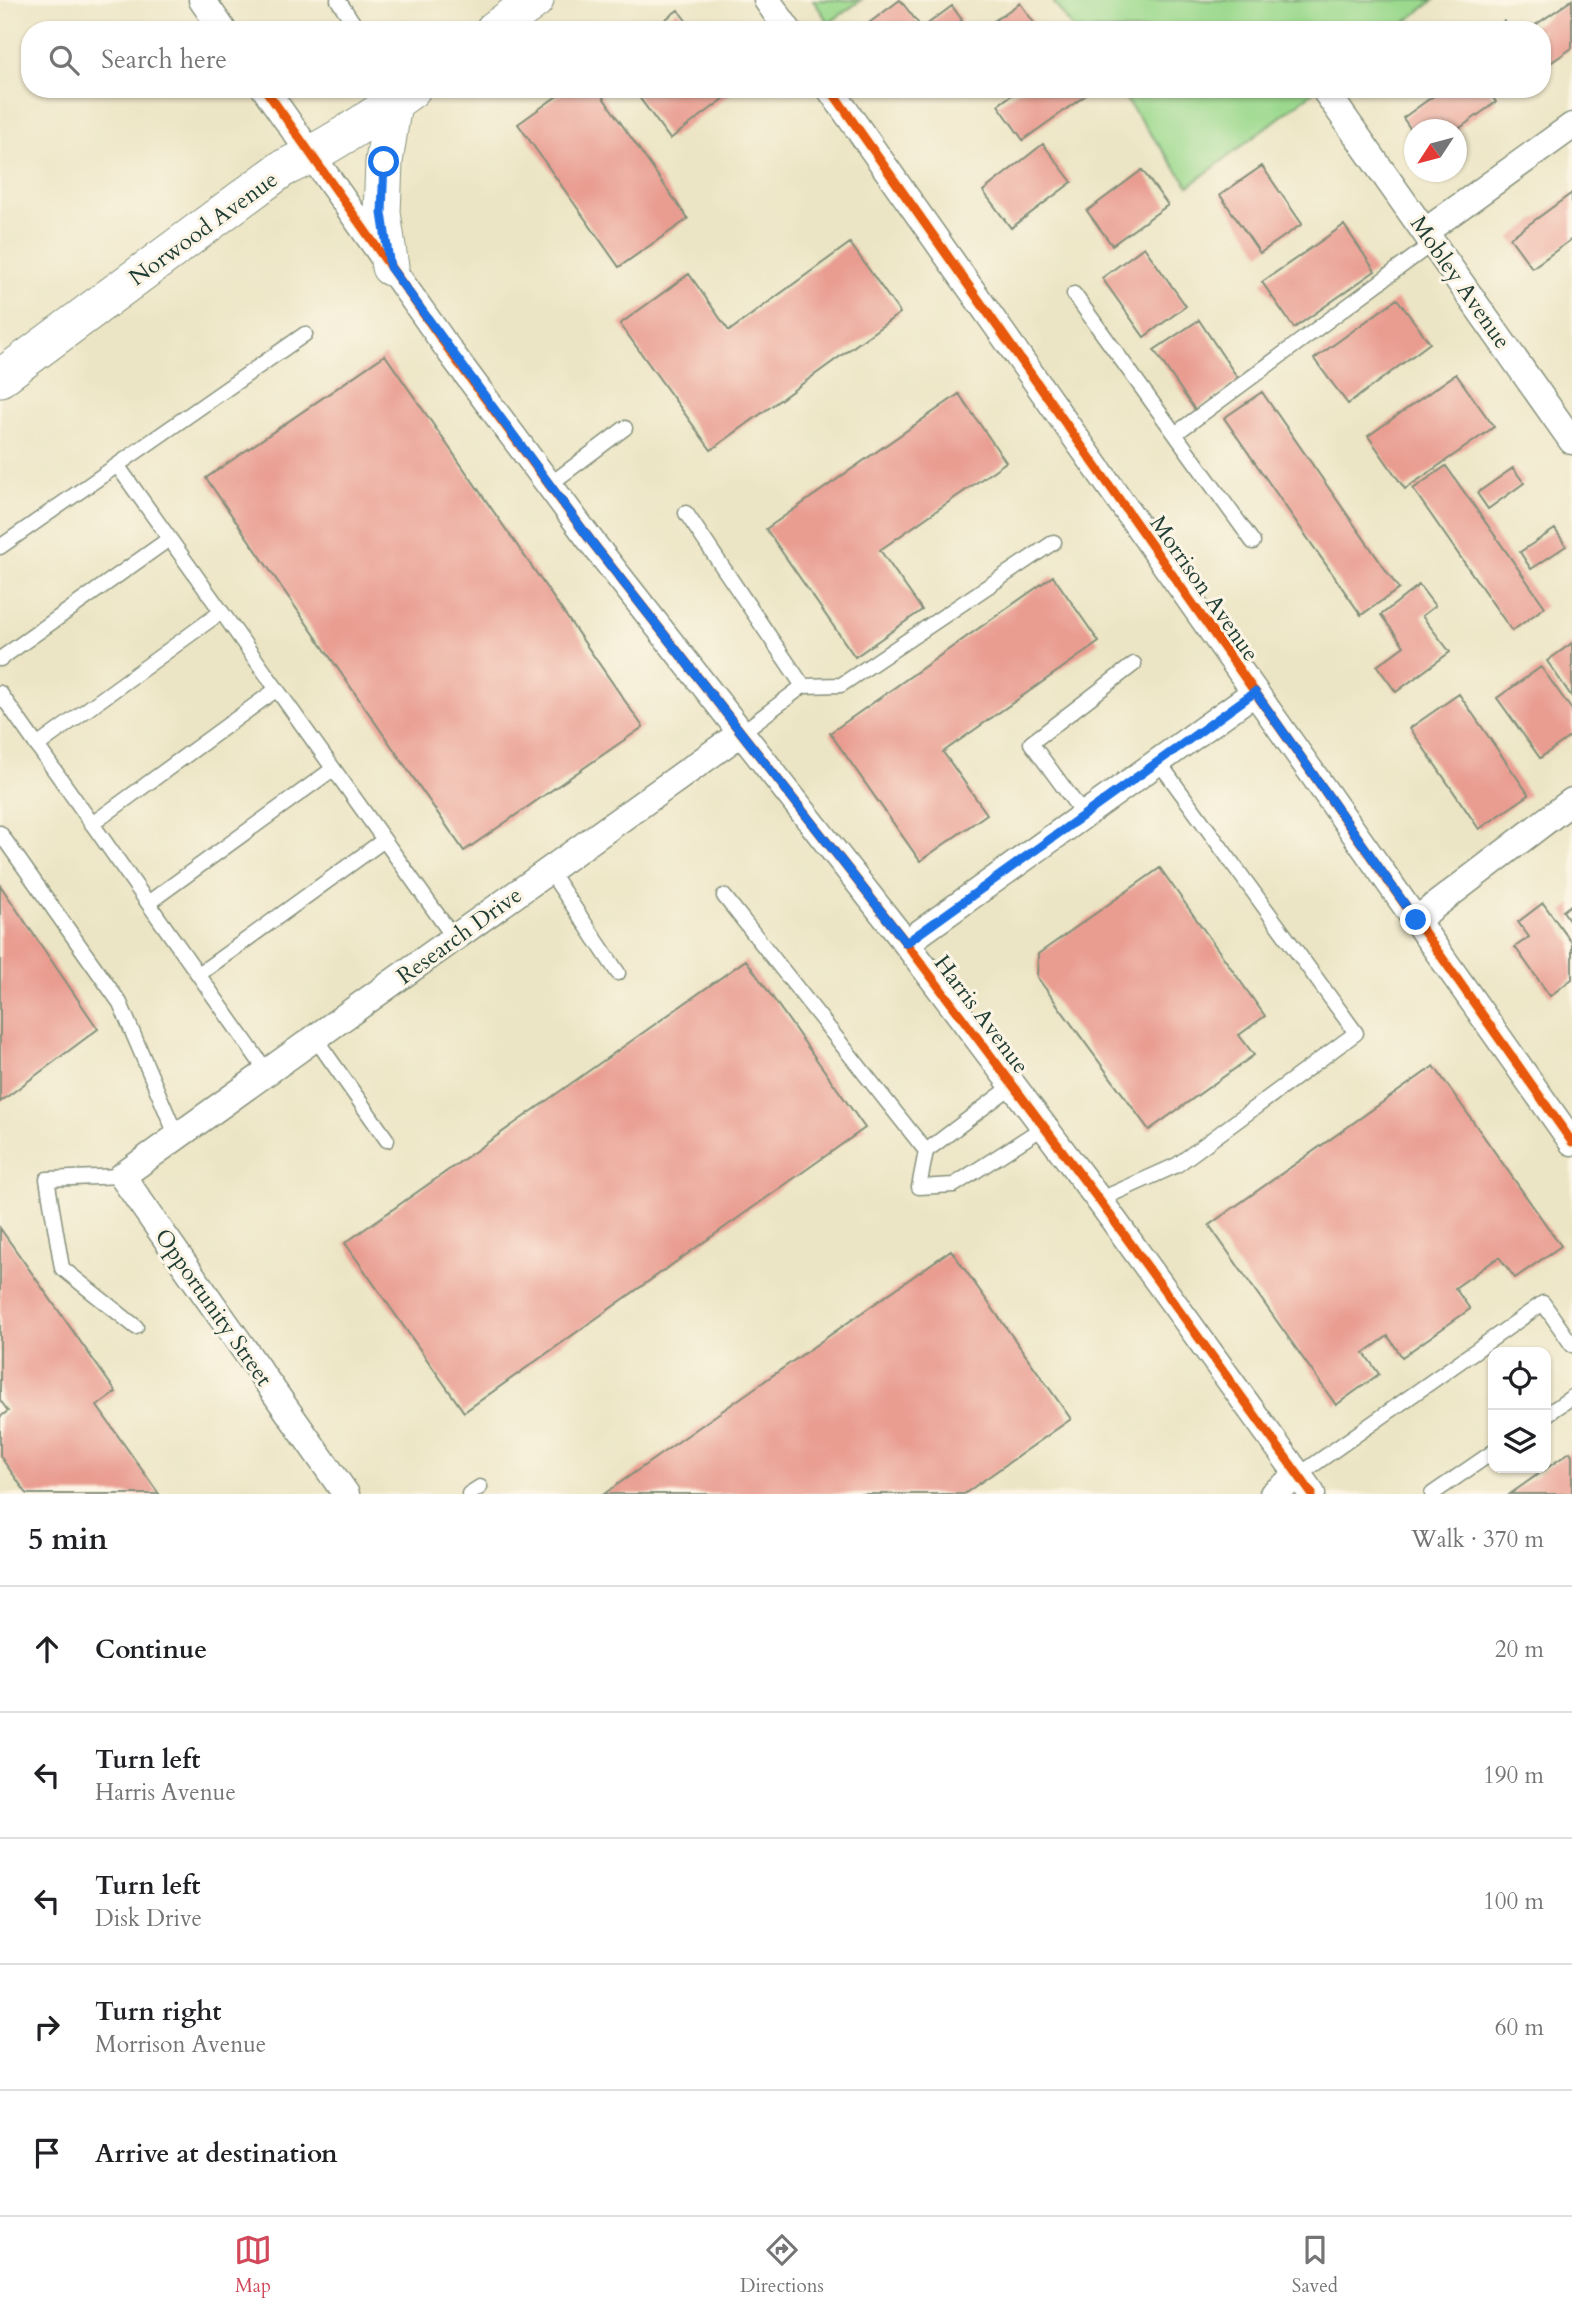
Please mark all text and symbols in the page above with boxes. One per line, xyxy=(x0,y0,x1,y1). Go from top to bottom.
search box xyxy=(21,21,1551,98)
icon: search xyxy=(45,41,83,79)
text: Search here xyxy=(101,42,227,77)
north arrow xyxy=(1404,119,1467,182)
route start xyxy=(368,146,399,177)
street label: Norwood Avenue xyxy=(123,164,284,293)
street label: Mobley Avenue xyxy=(1403,210,1518,355)
street label: Morrison Avenue xyxy=(1143,509,1266,667)
street label: Research Drive xyxy=(390,879,528,991)
route end xyxy=(1400,904,1431,935)
street label: Harris Avenue xyxy=(927,949,1036,1080)
street label: Opportunity Street xyxy=(148,1222,279,1392)
map controls xyxy=(1488,1347,1551,1473)
button: locate xyxy=(1488,1347,1551,1410)
button: layers xyxy=(1488,1410,1551,1473)
text: 5 min xyxy=(28,1519,108,1560)
text: Walk · 370 m xyxy=(1411,1524,1544,1555)
icon: ahead xyxy=(28,1630,66,1668)
text: Continue xyxy=(95,1632,207,1667)
text: 20 m xyxy=(1495,1634,1544,1665)
text: Turn left xyxy=(95,1742,200,1777)
icon: left xyxy=(28,1756,66,1794)
text: 190 m xyxy=(1483,1760,1544,1791)
text: Harris Avenue xyxy=(95,1777,236,1808)
text: Turn left xyxy=(95,1868,200,1903)
icon: left xyxy=(28,1882,66,1920)
text: 100 m xyxy=(1483,1886,1544,1917)
text: Disk Drive xyxy=(95,1903,202,1934)
text: Turn right xyxy=(95,1994,222,2029)
icon: right xyxy=(28,2008,66,2046)
text: 60 m xyxy=(1495,2012,1544,2043)
text: Morrison Avenue xyxy=(95,2029,266,2060)
icon: arrive xyxy=(28,2134,66,2172)
text: Arrive at destination xyxy=(95,2136,338,2171)
tab: Map xyxy=(234,2231,272,2299)
tab: Directions xyxy=(740,2231,824,2299)
tab: Saved xyxy=(1292,2231,1338,2299)

